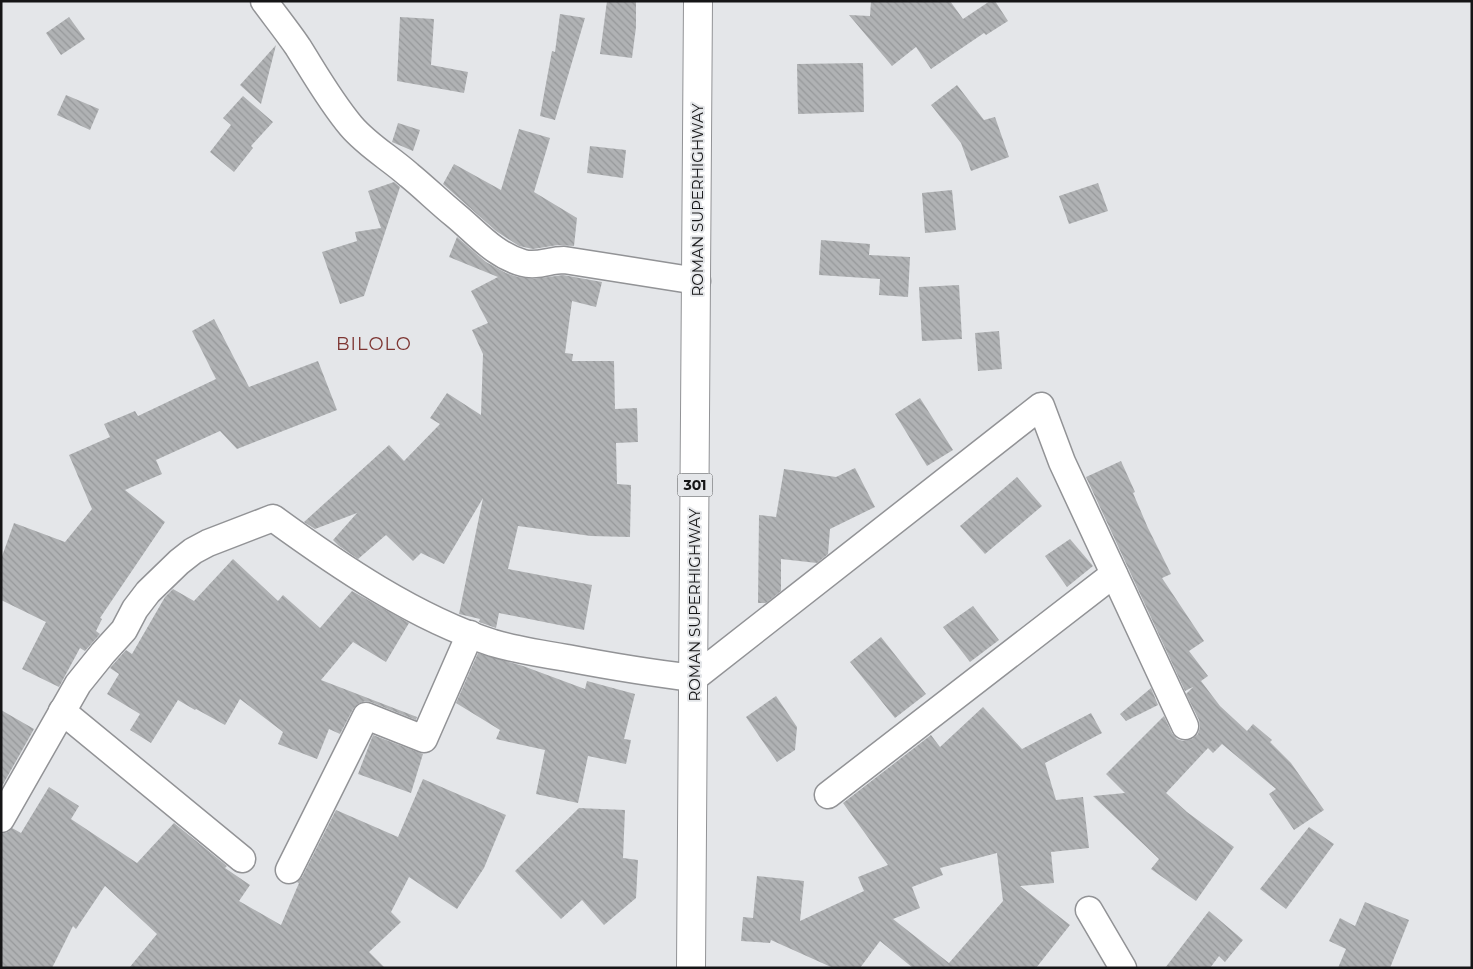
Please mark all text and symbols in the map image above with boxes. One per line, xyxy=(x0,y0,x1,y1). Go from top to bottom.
street label: ROMAN SUPERHIGHWAY xyxy=(688,103,707,297)
district label: BILOLO xyxy=(336,333,412,355)
road number: 301 xyxy=(678,474,712,496)
street label: ROMAN SUPERHIGHWAY xyxy=(685,508,704,702)

